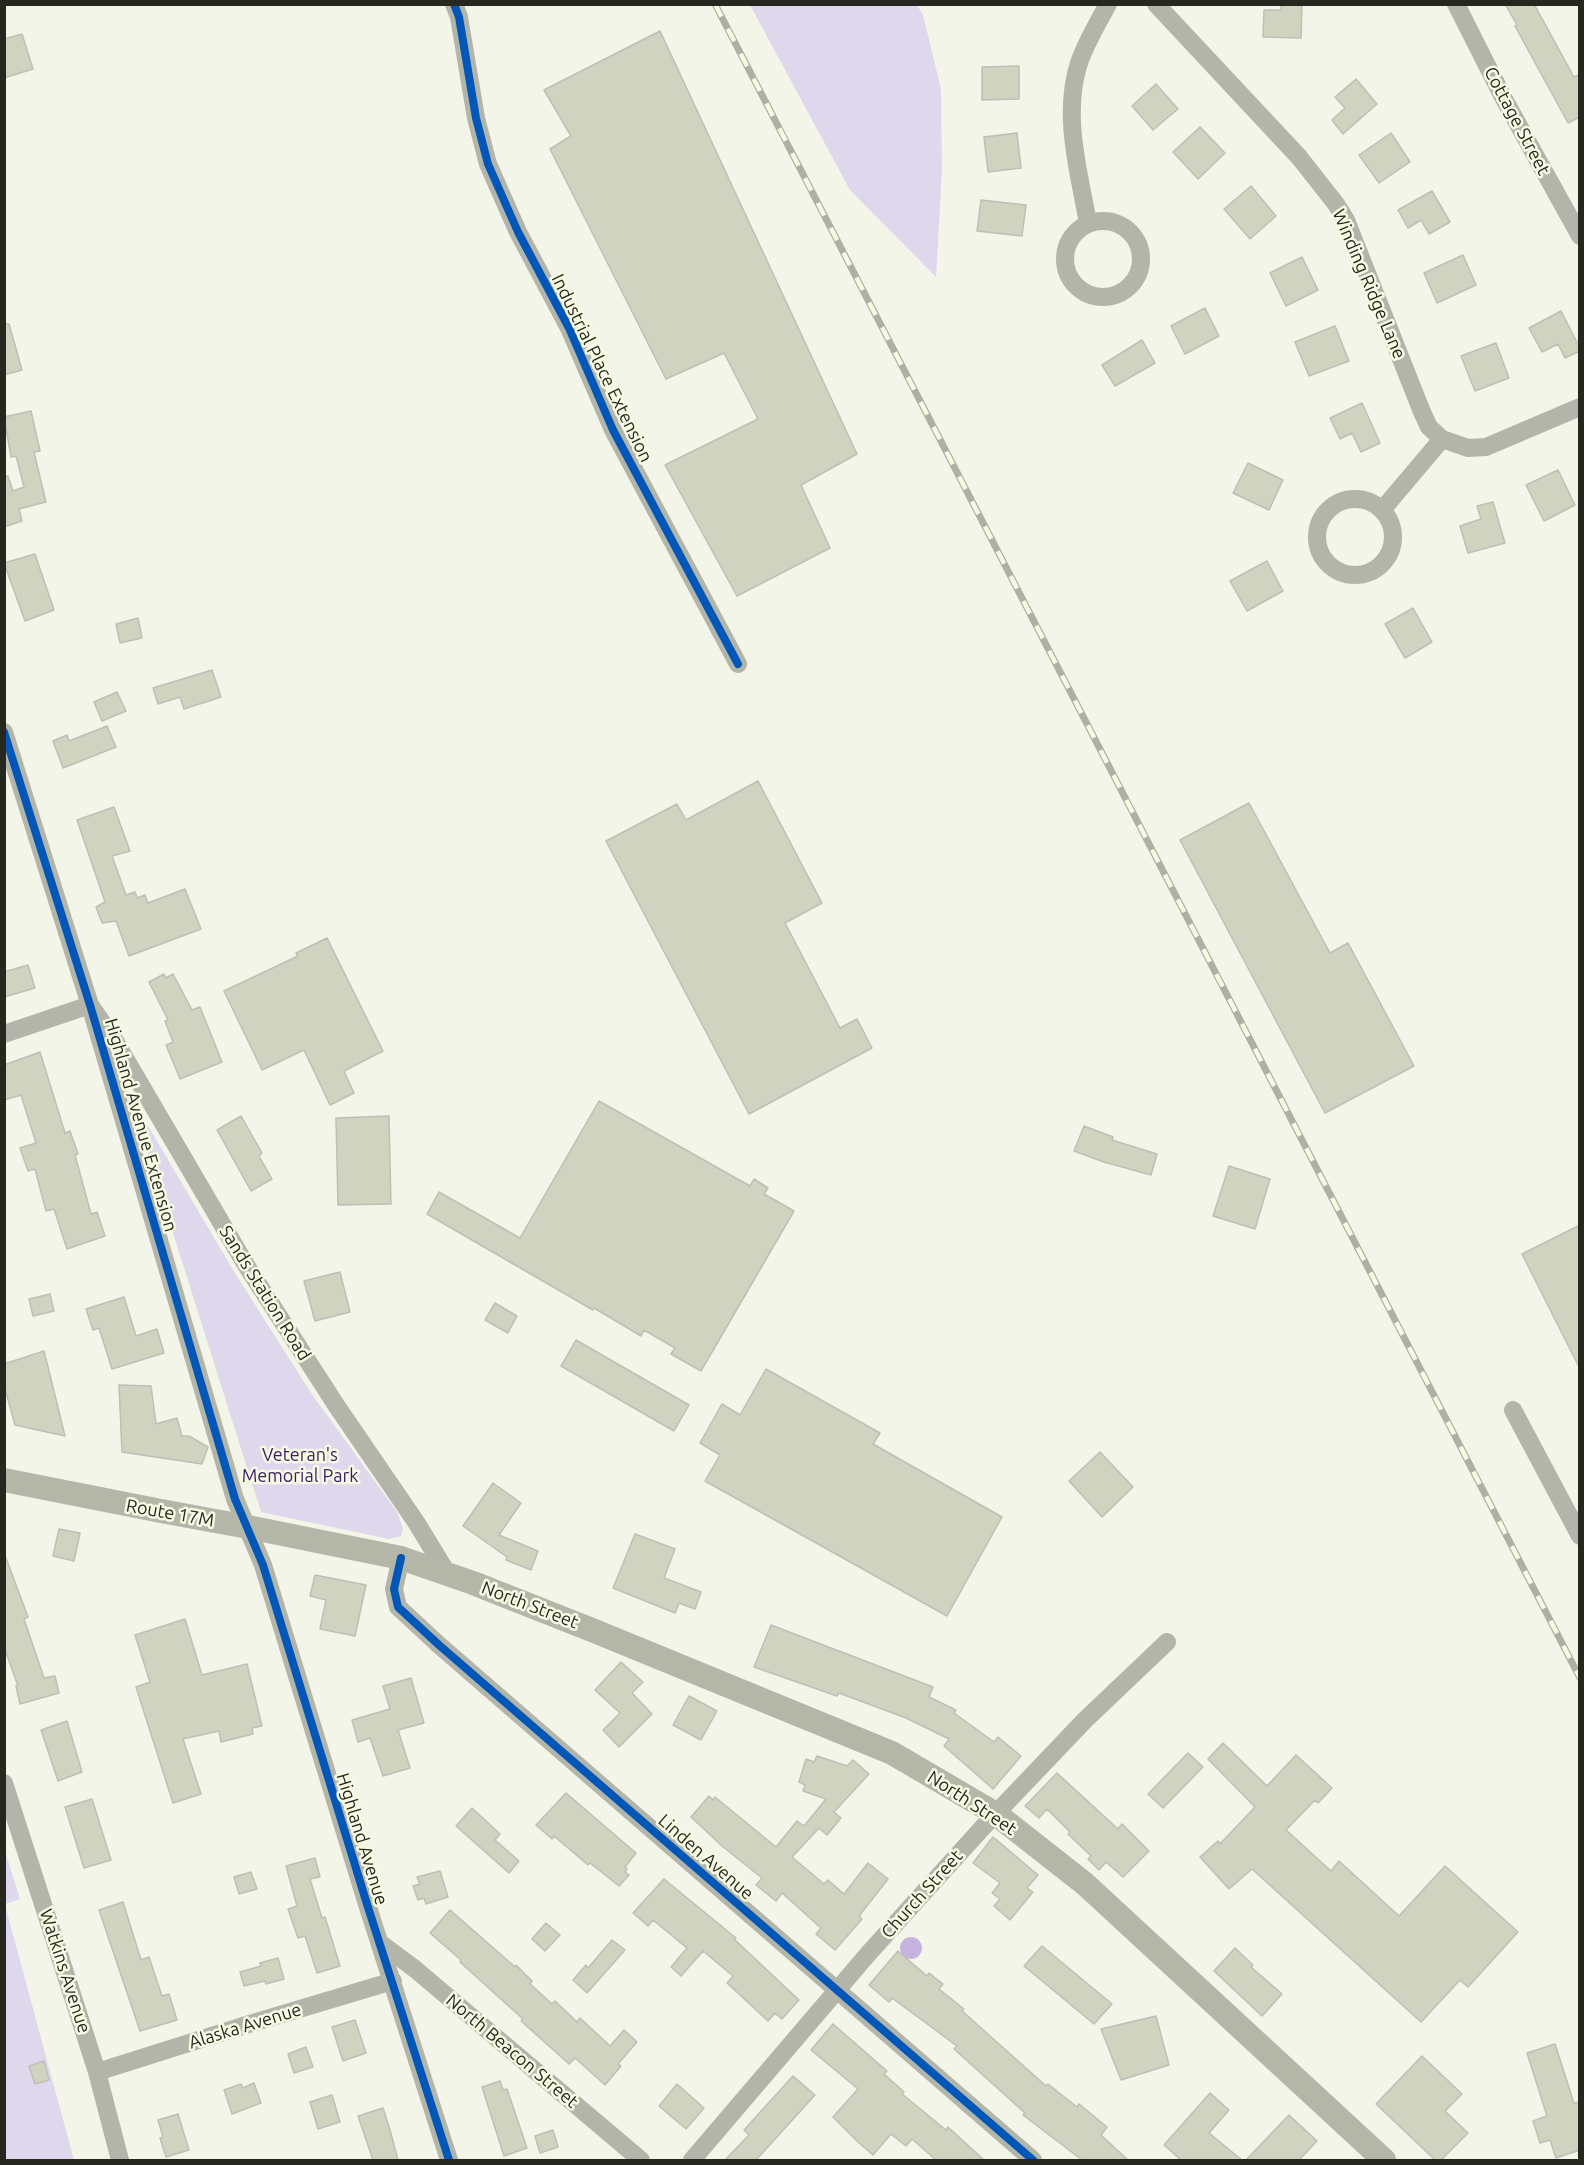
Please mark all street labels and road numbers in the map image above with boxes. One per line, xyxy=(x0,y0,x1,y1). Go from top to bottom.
street label: Cottage Street xyxy=(1479,63,1555,179)
street label: Winding Ridge Lane xyxy=(1328,206,1410,362)
street label: Industrial Place Extension xyxy=(547,270,657,466)
street label: Highland Avenue Extension xyxy=(100,1016,182,1234)
street label: Sands Station Road xyxy=(215,1222,315,1364)
street label: Route 17M xyxy=(124,1495,216,1531)
street label: North Street xyxy=(479,1577,581,1633)
street label: North Street xyxy=(923,1766,1021,1840)
street label: Highland Avenue xyxy=(332,1770,392,1908)
street label: Linden Avenue xyxy=(654,1810,758,1904)
street label: Church Street xyxy=(877,1845,967,1943)
street label: Watkins Avenue xyxy=(35,1906,95,2036)
street label: North Beacon Street xyxy=(442,1989,582,2113)
street label: Alaska Avenue xyxy=(186,1999,304,2053)

